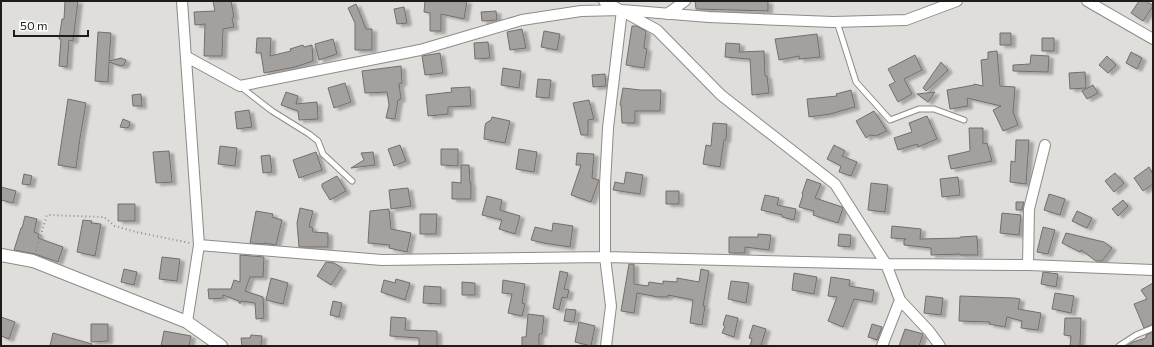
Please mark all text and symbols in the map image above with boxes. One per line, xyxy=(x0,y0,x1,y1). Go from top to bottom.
scale bar xyxy=(14,12,88,38)
text: 50 m xyxy=(20,18,48,32)

